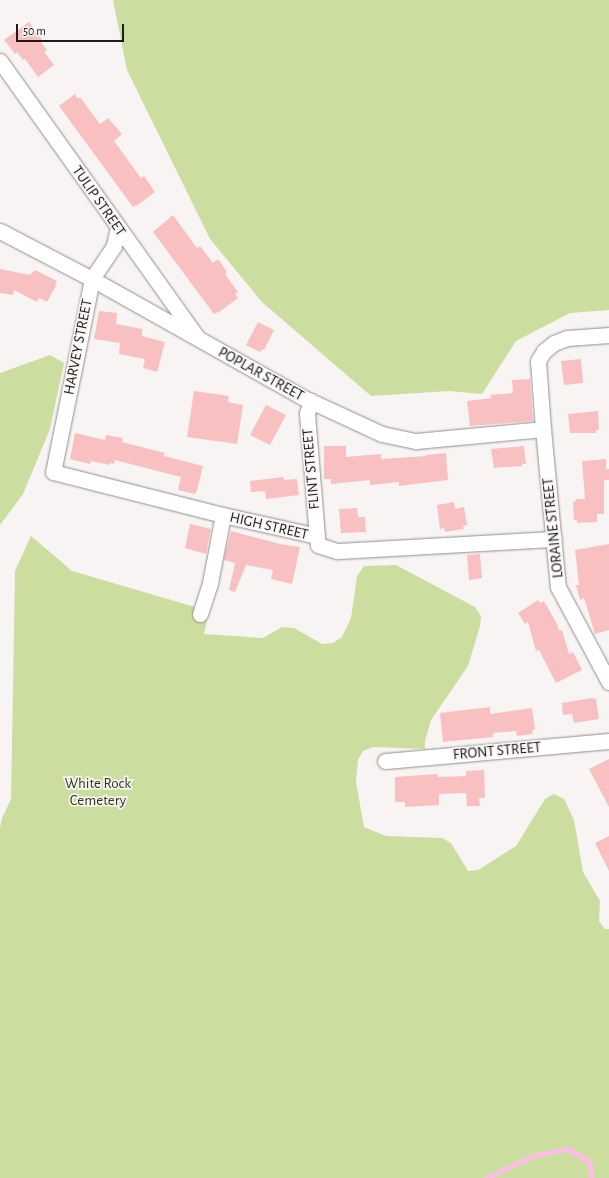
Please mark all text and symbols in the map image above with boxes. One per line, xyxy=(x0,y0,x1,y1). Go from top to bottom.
scale bar xyxy=(18,16,126,42)
text: 50 m xyxy=(23,25,46,37)
street label: TULIP STREET xyxy=(68,162,130,240)
street label: HARVEY STREET xyxy=(60,298,96,396)
street label: POPLAR STREET xyxy=(215,343,307,405)
street label: FLINT STREET xyxy=(299,428,323,510)
street label: LORAINE STREET xyxy=(539,477,567,579)
street label: HIGH STREET xyxy=(228,508,310,544)
street label: FRONT STREET xyxy=(452,738,542,764)
park label: White Rock Cemetery xyxy=(65,774,131,809)

